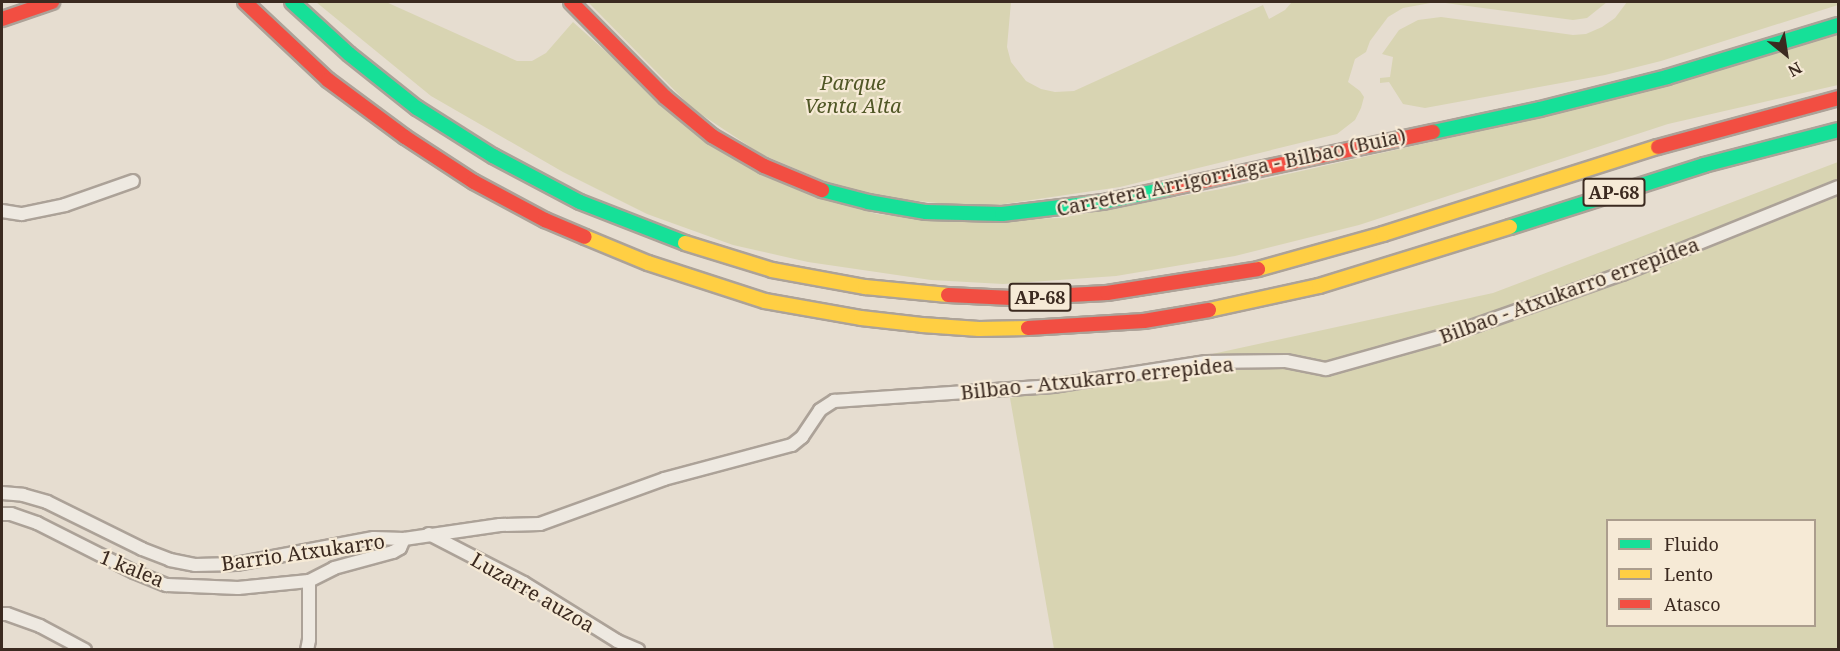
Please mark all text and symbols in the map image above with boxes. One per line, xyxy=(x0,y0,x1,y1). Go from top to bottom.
north arrow xyxy=(1756,24,1816,84)
text: N xyxy=(1784,57,1806,82)
park label: Parque Venta Alta xyxy=(804,70,902,117)
street label: Carretera Arrigorriaga - Bilbao (Buia) xyxy=(1054,123,1408,221)
road number: AP-68 xyxy=(1582,177,1646,207)
street label: Bilbao - Atxukarro errepidea xyxy=(1436,232,1702,348)
road number: AP-68 xyxy=(1008,282,1072,312)
street label: Bilbao - Atxukarro errepidea xyxy=(959,352,1235,404)
legend xyxy=(1606,519,1816,627)
street label: Barrio Atxukarro xyxy=(220,529,386,575)
text: Fluido xyxy=(1664,532,1719,556)
street label: 1 kalea xyxy=(96,544,168,592)
street label: Luzarre auzoa xyxy=(467,547,599,637)
text: Lento xyxy=(1664,562,1713,586)
text: Atasco xyxy=(1664,592,1721,616)

